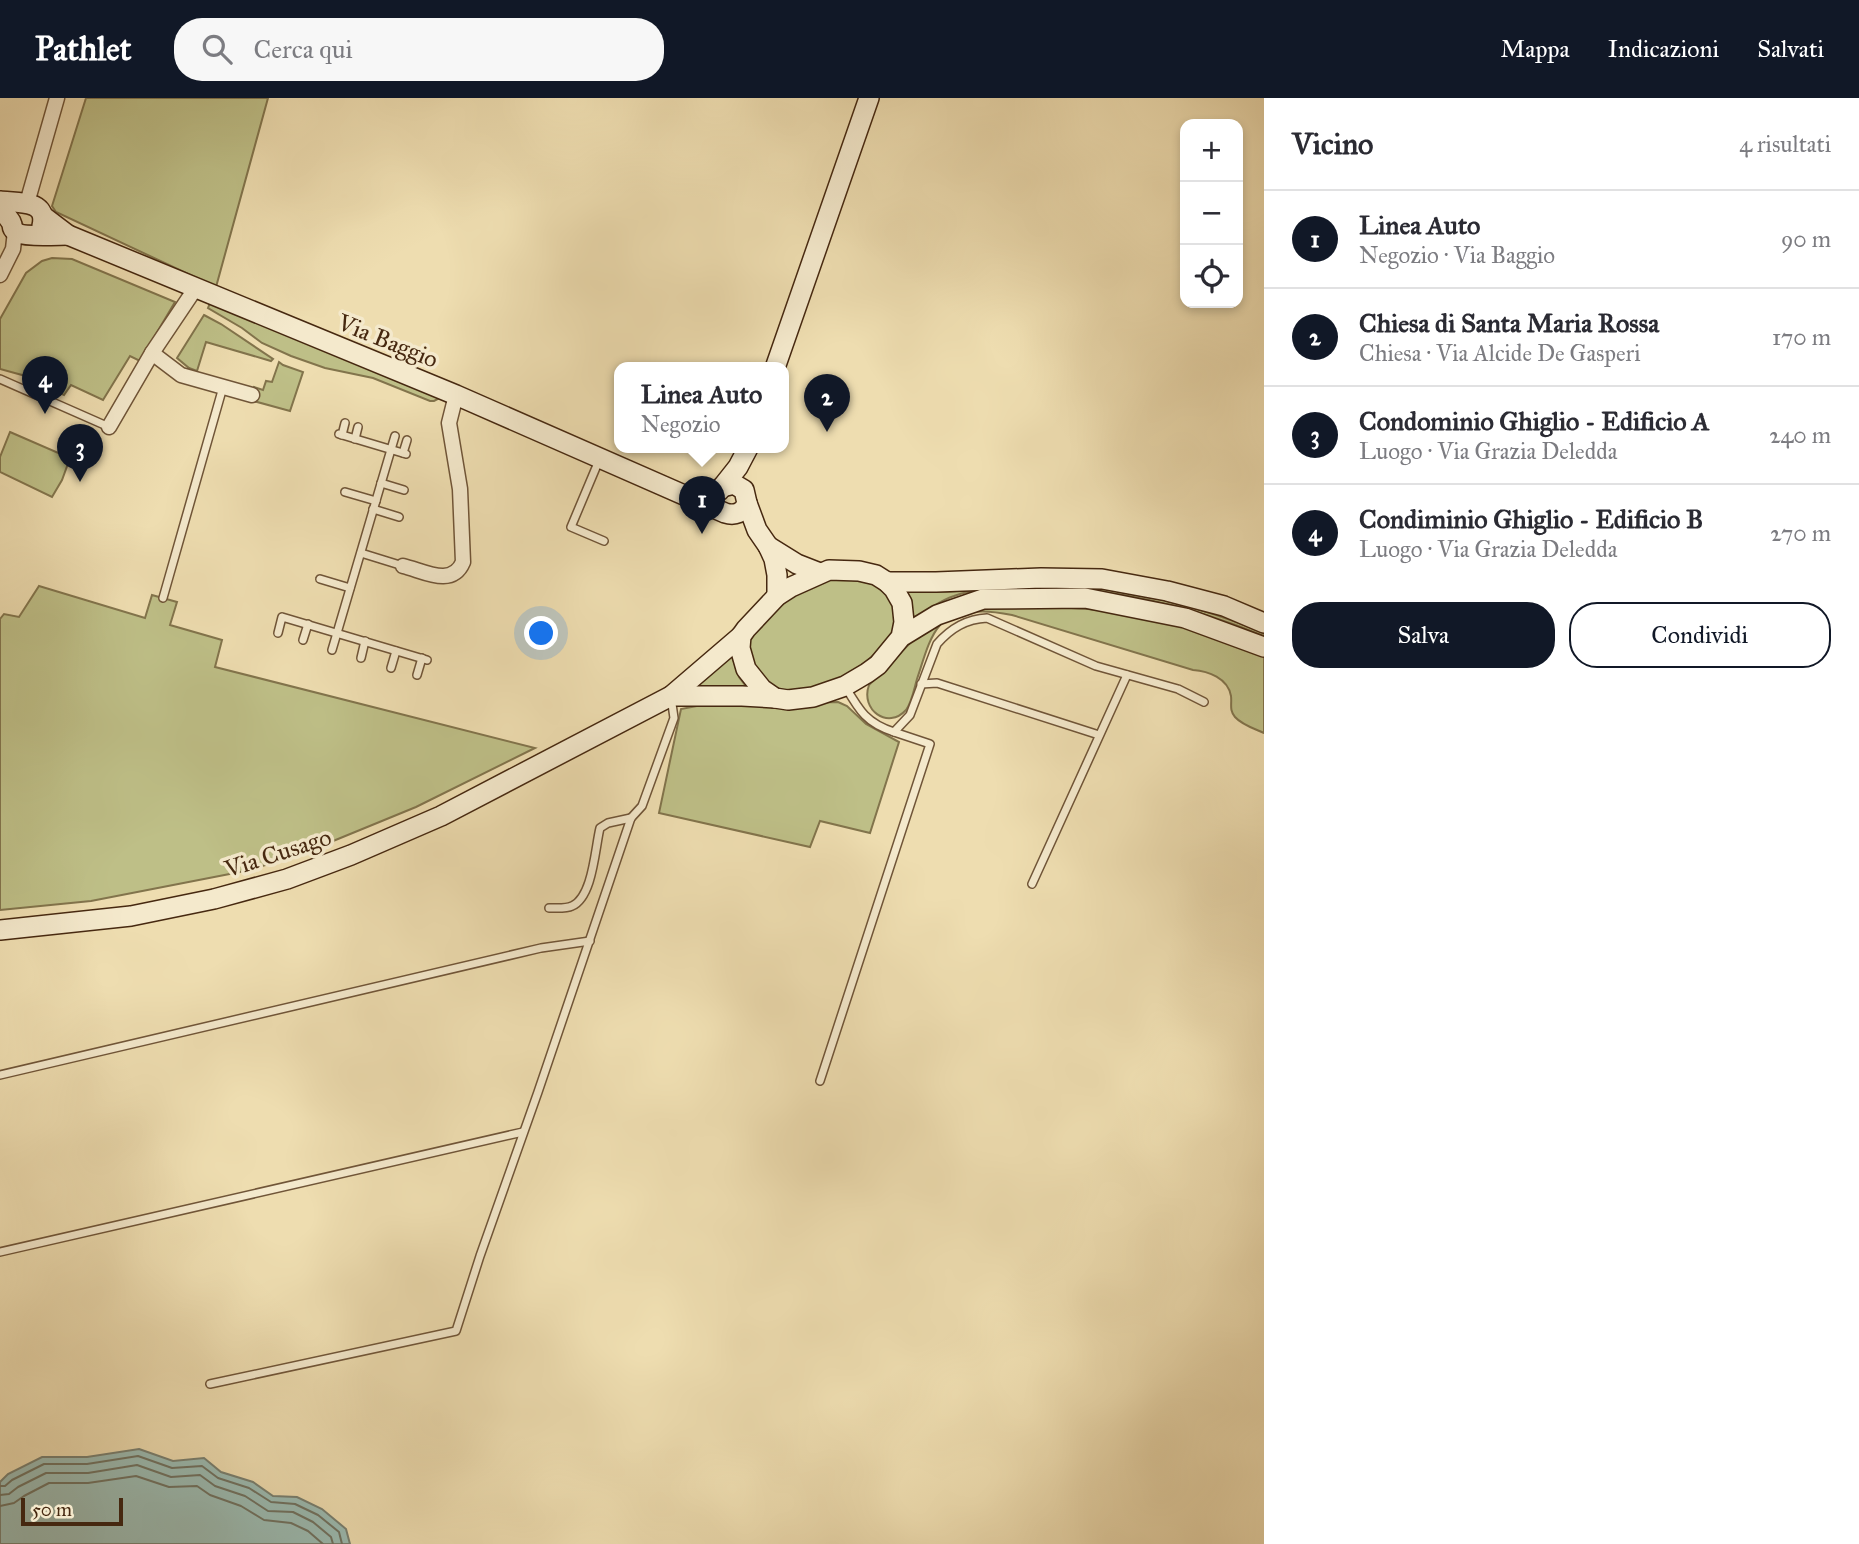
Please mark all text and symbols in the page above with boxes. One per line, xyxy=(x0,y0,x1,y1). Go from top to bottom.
search box xyxy=(174,18,664,81)
text: Pathlet xyxy=(35,29,132,69)
icon: search xyxy=(198,30,236,68)
text: Cerca qui xyxy=(254,33,353,65)
text: Mappa xyxy=(1501,34,1570,64)
text: Indicazioni xyxy=(1608,34,1719,64)
text: Salvati xyxy=(1757,34,1824,64)
map controls xyxy=(1180,119,1243,308)
button: + xyxy=(1180,119,1243,182)
text: Vicino xyxy=(1292,126,1373,162)
text: 4 risultati xyxy=(1739,130,1831,158)
button: − xyxy=(1180,182,1243,245)
text: Linea Auto xyxy=(1359,209,1480,241)
text: 1 xyxy=(1310,225,1320,253)
text: 90 m xyxy=(1781,225,1831,253)
text: Negozio · Via Baggio xyxy=(1359,241,1555,269)
button: locate xyxy=(1180,245,1243,308)
street label: Via Baggio xyxy=(332,307,443,375)
text: Chiesa di Santa Maria Rossa xyxy=(1359,307,1659,339)
text: 2 xyxy=(1309,323,1321,351)
text: 170 m xyxy=(1772,323,1831,351)
text: Chiesa · Via Alcide De Gasperi xyxy=(1359,339,1641,367)
pin: 4 xyxy=(22,356,68,414)
popup xyxy=(614,362,789,453)
pin: 2 xyxy=(804,374,850,432)
text: Linea Auto xyxy=(641,378,762,410)
text: Condominio Ghiglio - Edificio A xyxy=(1359,405,1710,437)
text: Negozio xyxy=(641,410,721,438)
text: 3 xyxy=(1310,421,1320,449)
text: 240 m xyxy=(1769,421,1831,449)
pin: 3 xyxy=(57,424,103,482)
text: Luogo · Via Grazia Deledda xyxy=(1359,437,1617,465)
pin: 1 xyxy=(679,476,725,534)
text: Condiminio Ghiglio - Edificio B xyxy=(1359,503,1703,535)
text: 4 xyxy=(1309,519,1321,547)
text: 270 m xyxy=(1770,519,1831,547)
text: Luogo · Via Grazia Deledda xyxy=(1359,535,1617,563)
button: Salva xyxy=(1292,602,1555,668)
button: Condividi xyxy=(1569,602,1831,668)
your location xyxy=(524,616,558,650)
street label: Via Cusago xyxy=(220,822,335,885)
scale bar xyxy=(21,1495,122,1527)
text: 50 m xyxy=(32,1498,72,1521)

